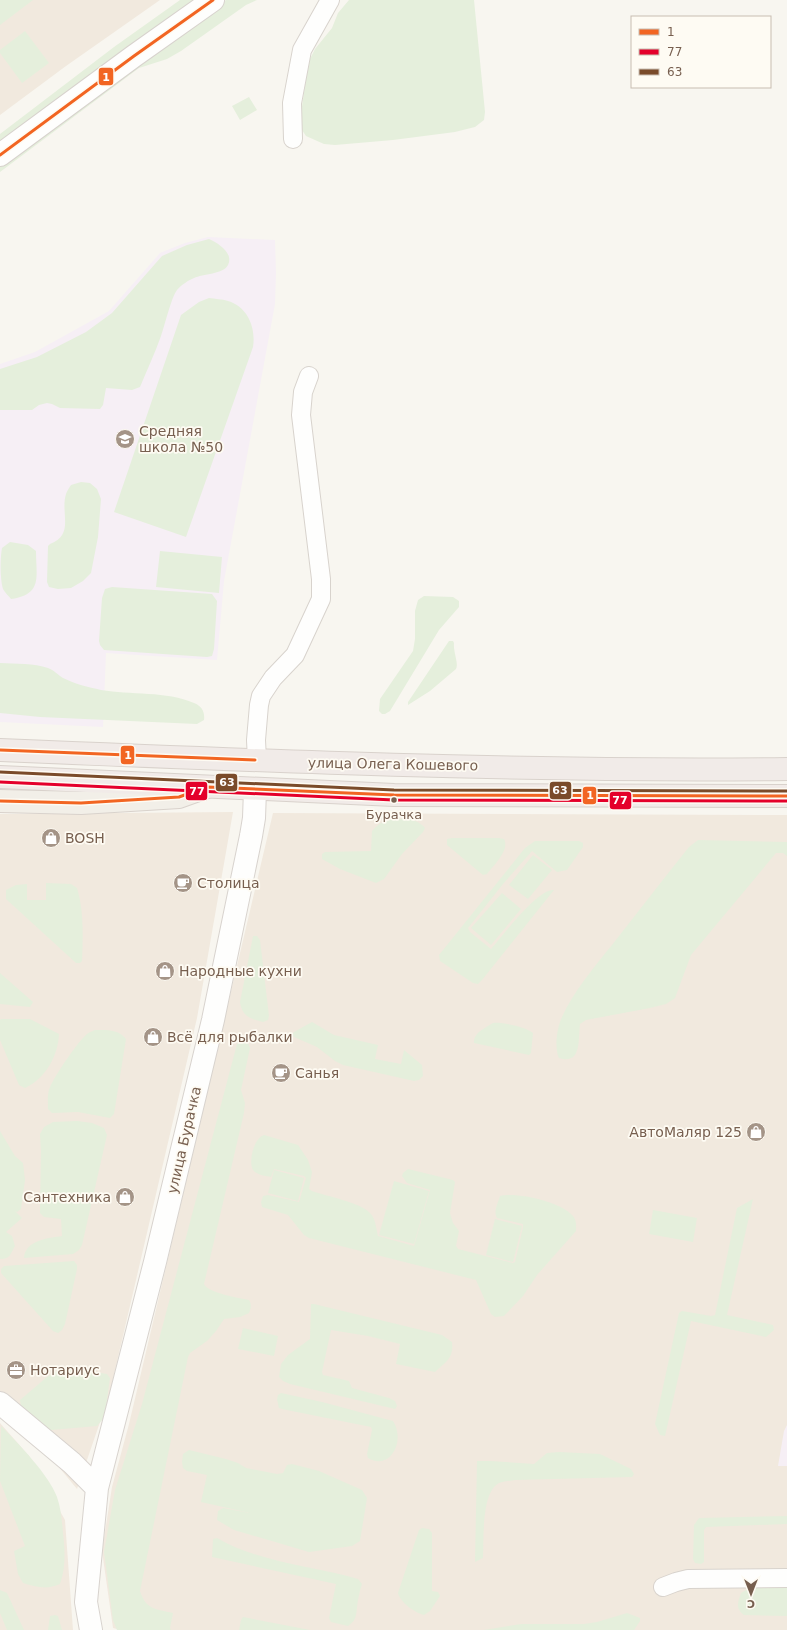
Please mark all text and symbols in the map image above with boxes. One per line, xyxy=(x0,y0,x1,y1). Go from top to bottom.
legend xyxy=(631,16,771,88)
text: 1 xyxy=(667,25,675,39)
text: 77 xyxy=(667,45,682,59)
text: 63 xyxy=(667,65,682,79)
line badge: 1 xyxy=(98,67,114,86)
text: 1 xyxy=(102,71,110,84)
place label: Средняя школа №50 xyxy=(139,423,223,455)
school or university icon: Средняя школа №50 xyxy=(114,428,136,450)
line badge: 1 xyxy=(120,745,135,765)
text: 1 xyxy=(124,749,132,762)
street label: улица Олега Кошевого xyxy=(308,755,478,773)
line badge: 63 xyxy=(215,773,238,792)
text: 63 xyxy=(219,776,235,789)
line badge: 77 xyxy=(185,781,208,801)
line badge: 63 xyxy=(549,781,572,800)
text: 63 xyxy=(552,784,568,797)
text: 77 xyxy=(189,785,205,798)
line badge: 1 xyxy=(582,786,597,805)
text: 1 xyxy=(586,789,594,802)
line badge: 77 xyxy=(609,791,632,810)
text: 77 xyxy=(612,794,628,807)
marker: Бурачка xyxy=(389,795,399,805)
place label: Бурачка xyxy=(366,807,422,822)
shop icon: BOSH xyxy=(40,827,62,849)
place label: BOSH xyxy=(65,830,105,846)
cafe icon: Столица xyxy=(172,872,194,894)
place label: Столица xyxy=(197,875,260,891)
shop icon: Народные кухни xyxy=(154,960,176,982)
place label: Народные кухни xyxy=(179,963,302,979)
shop icon: Всё для рыбалки xyxy=(142,1026,164,1048)
place label: Всё для рыбалки xyxy=(167,1029,293,1045)
cafe icon: Санья xyxy=(270,1062,292,1084)
place label: Санья xyxy=(295,1065,339,1081)
street label: улица Бурачка xyxy=(164,1085,204,1195)
shop icon: АвтоМаляр 125 xyxy=(745,1121,767,1143)
place label: АвтоМаляр 125 xyxy=(629,1124,742,1140)
shop icon: Сантехника xyxy=(114,1186,136,1208)
place label: Сантехника xyxy=(23,1189,111,1205)
office icon: Нотариус xyxy=(5,1359,27,1381)
place label: Нотариус xyxy=(30,1362,100,1378)
north arrow xyxy=(731,1574,771,1614)
text: С xyxy=(747,1597,755,1610)

